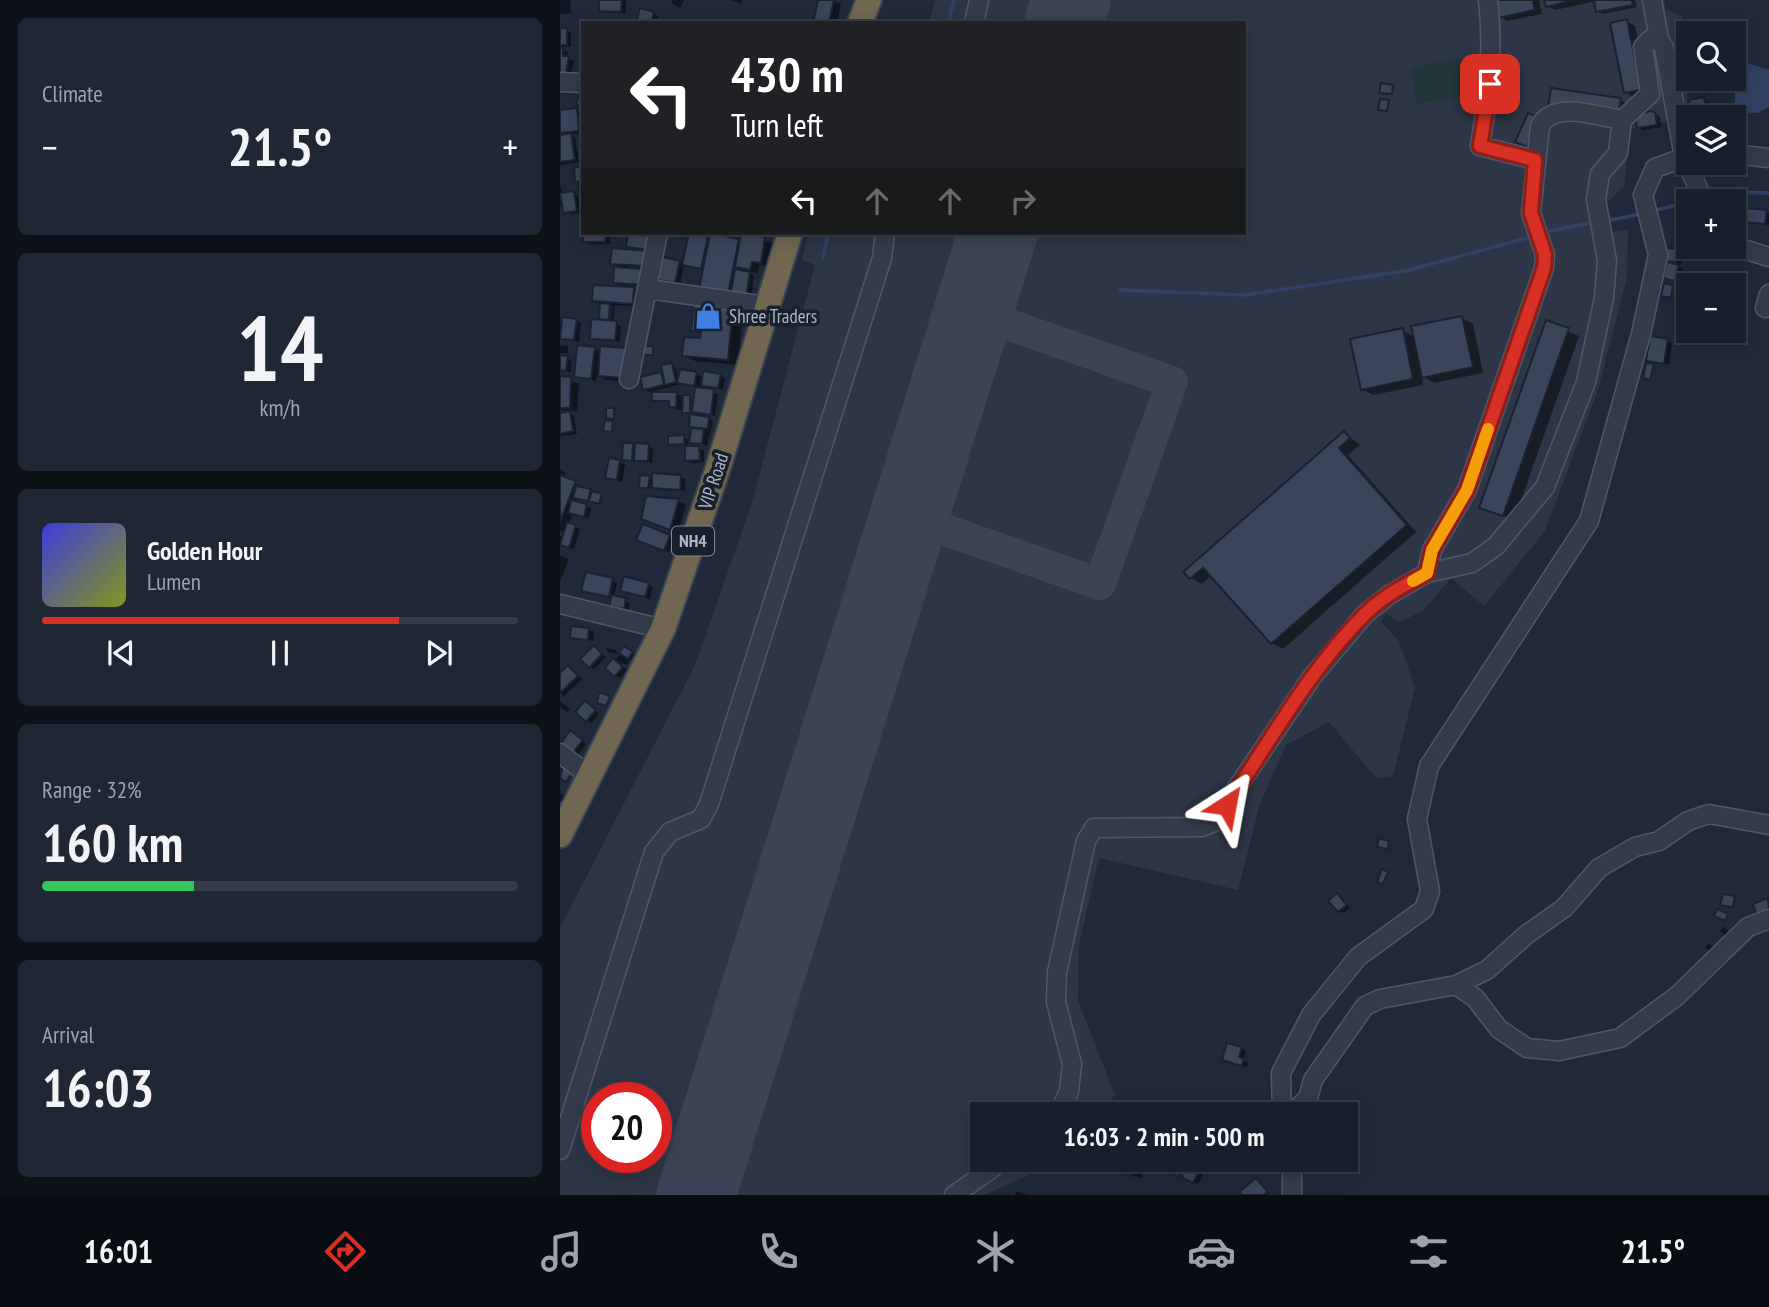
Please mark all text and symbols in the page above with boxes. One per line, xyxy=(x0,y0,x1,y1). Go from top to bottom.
map controls xyxy=(1676,21,1746,343)
button: search xyxy=(1676,21,1746,91)
text: 430 m xyxy=(731,42,844,106)
icon: left xyxy=(616,49,707,140)
pin xyxy=(1460,54,1520,114)
icon: arrive xyxy=(1471,65,1509,103)
text: Climate xyxy=(42,79,103,108)
text: Turn left xyxy=(731,104,823,146)
button: layers xyxy=(1676,105,1746,175)
text: 21.5° xyxy=(228,113,332,180)
text: − xyxy=(42,122,58,171)
text: + xyxy=(502,122,518,171)
icon: left xyxy=(785,182,823,220)
icon: ahead xyxy=(858,182,896,220)
icon: ahead xyxy=(931,182,969,220)
icon: right xyxy=(1004,182,1042,220)
button: + xyxy=(1676,189,1746,259)
button: − xyxy=(1676,273,1746,343)
text: 14 xyxy=(237,288,324,406)
shop icon: Shree Traders xyxy=(693,301,723,331)
place label: Shree Traders xyxy=(729,304,817,328)
text: km/h xyxy=(260,393,300,422)
street label: VIP Road xyxy=(692,450,733,513)
road number: NH4 xyxy=(672,526,714,556)
text: Golden Hour xyxy=(147,534,262,567)
text: Lumen xyxy=(147,567,201,596)
icon: previous xyxy=(102,634,140,672)
icon: pause xyxy=(261,634,299,672)
icon: next xyxy=(420,634,458,672)
position arrow xyxy=(1190,768,1264,842)
text: Range · 32% xyxy=(42,775,142,804)
text: 160 km xyxy=(42,809,183,876)
text: Arrival xyxy=(42,1020,94,1049)
text: 16:03 xyxy=(42,1054,154,1121)
speed limit sign: 20 xyxy=(581,1082,672,1173)
text: 16:03 · 2 min · 500 m xyxy=(1064,1120,1264,1153)
icon: directions xyxy=(321,1227,370,1276)
icon: music xyxy=(537,1227,586,1276)
icon: phone xyxy=(754,1227,803,1276)
icon: climate xyxy=(971,1227,1020,1276)
icon: car xyxy=(1187,1227,1236,1276)
icon: filters xyxy=(1404,1227,1453,1276)
text: 16:01 xyxy=(84,1230,153,1272)
text: 21.5° xyxy=(1621,1230,1685,1272)

